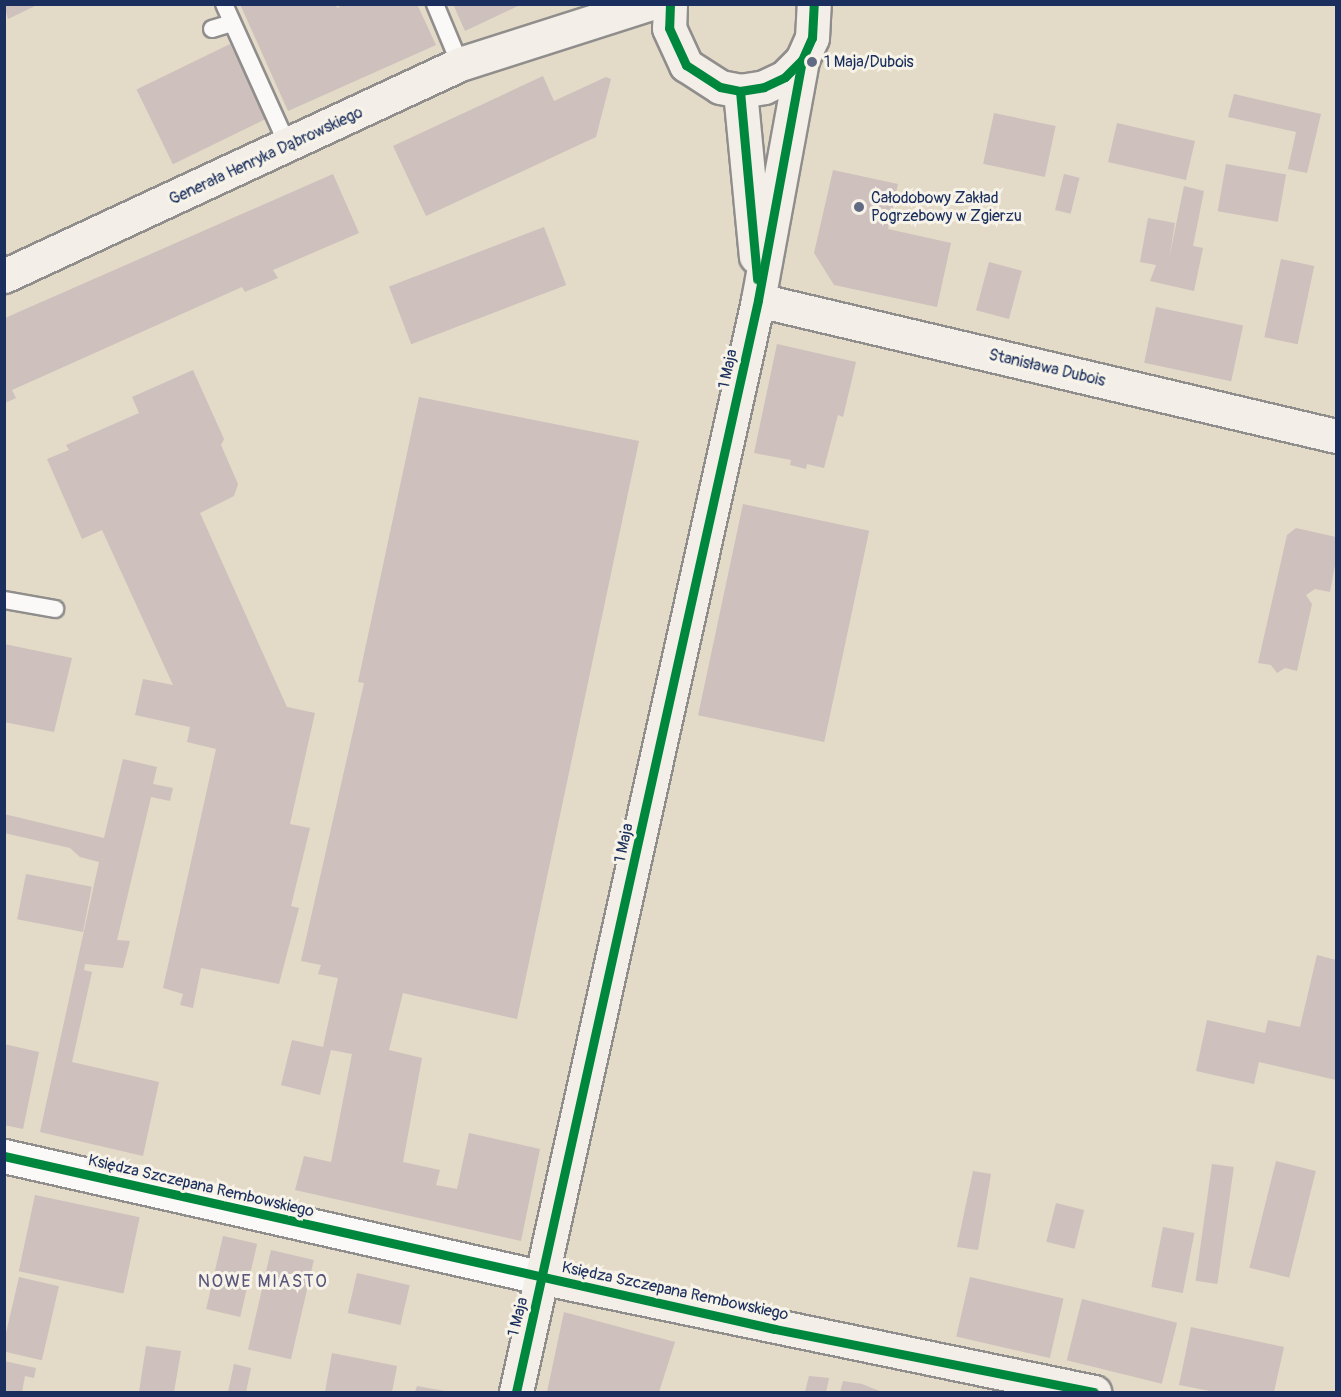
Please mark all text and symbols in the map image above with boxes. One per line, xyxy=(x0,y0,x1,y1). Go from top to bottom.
place label: 1 Maja/Dubois xyxy=(824,52,914,72)
marker: 1 Maja/Dubois xyxy=(805,55,819,69)
street label: Generała Henryka Dąbrowskiego xyxy=(166,103,366,209)
place label: Całodobowy Zakład Pogrzebowy w Zgierzu xyxy=(871,188,1022,226)
marker: Całodobowy Zakład Pogrzebowy w Zgierzu xyxy=(852,200,866,214)
street label: Stanisława Dubois xyxy=(987,345,1107,391)
street label: 1 Maja xyxy=(714,348,742,390)
street label: 1 Maja xyxy=(610,822,638,864)
street label: Księdza Szczepana Rembowskiego xyxy=(86,1151,316,1221)
street label: Księdza Szczepana Rembowskiego xyxy=(560,1258,790,1324)
district label: NOWE MIASTO xyxy=(198,1271,328,1293)
street label: 1 Maja xyxy=(504,1295,532,1339)

